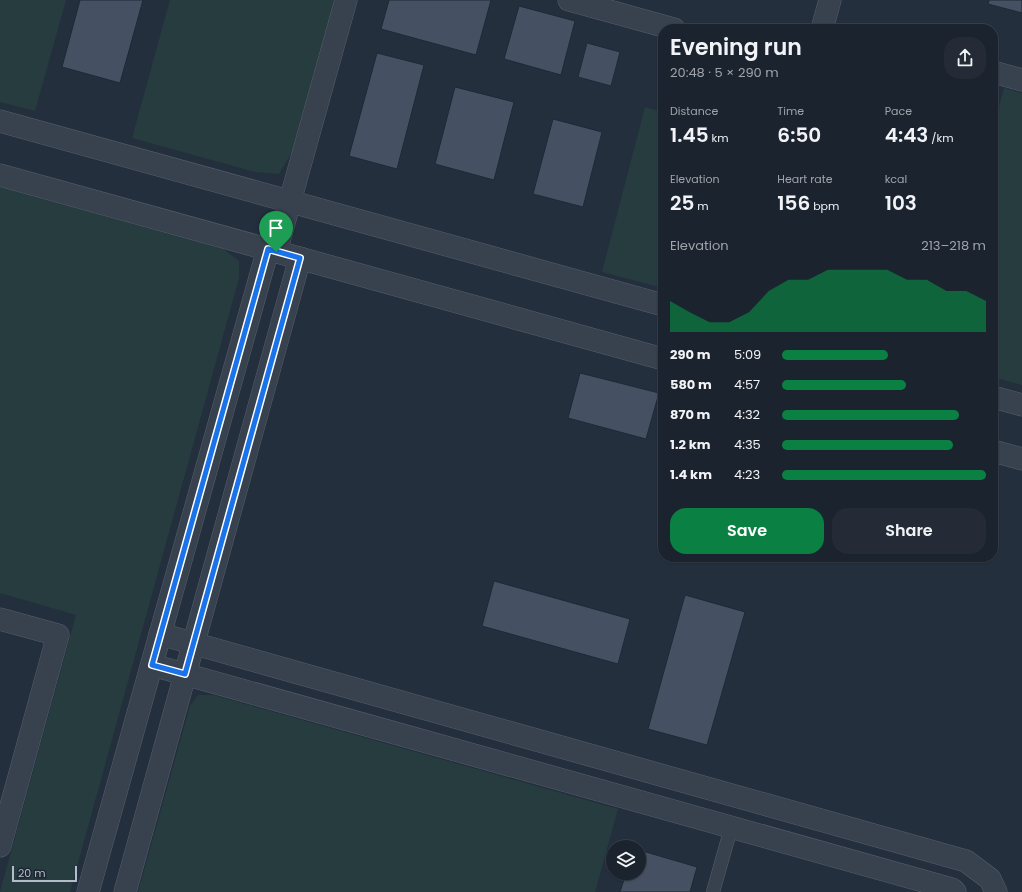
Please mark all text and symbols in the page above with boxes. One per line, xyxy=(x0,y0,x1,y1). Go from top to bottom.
text: Evening run xyxy=(670,32,802,63)
button: share xyxy=(944,37,986,79)
text: 20:48 · 5 × 290 m xyxy=(670,63,779,82)
text: Distance xyxy=(670,103,718,119)
text: Time xyxy=(777,103,804,119)
text: Pace xyxy=(885,103,912,119)
text: 1.45 xyxy=(670,121,709,149)
text: 6:50 xyxy=(777,121,821,149)
text: 4:43 xyxy=(885,121,928,149)
text: km xyxy=(709,130,728,146)
text: /km xyxy=(928,130,954,146)
text: Elevation xyxy=(670,171,720,187)
text: Heart rate xyxy=(777,171,833,187)
text: kcal xyxy=(885,171,907,187)
text: 25 xyxy=(670,189,694,217)
text: 156 xyxy=(777,189,810,217)
text: 103 xyxy=(885,189,917,217)
text: m xyxy=(694,198,709,214)
text: bpm xyxy=(810,198,839,214)
pin xyxy=(259,211,293,252)
icon: arrive xyxy=(265,217,287,239)
text: Elevation xyxy=(670,236,729,255)
text: 213–218 m xyxy=(921,236,986,255)
text: 290 m xyxy=(670,345,710,364)
text: 5:09 xyxy=(734,345,761,364)
text: 580 m xyxy=(670,375,712,394)
text: 4:57 xyxy=(734,375,760,394)
text: 870 m xyxy=(670,405,710,424)
text: 4:32 xyxy=(734,405,760,424)
text: 1.2 km xyxy=(670,435,711,454)
text: 4:35 xyxy=(734,435,761,454)
text: 1.4 km xyxy=(670,465,712,484)
text: 4:23 xyxy=(734,465,760,484)
button: Save xyxy=(670,508,824,554)
button: Share xyxy=(832,508,986,554)
map controls xyxy=(606,840,646,880)
button: layers xyxy=(606,840,646,880)
scale bar xyxy=(12,864,77,883)
text: 20 m xyxy=(18,865,46,881)

